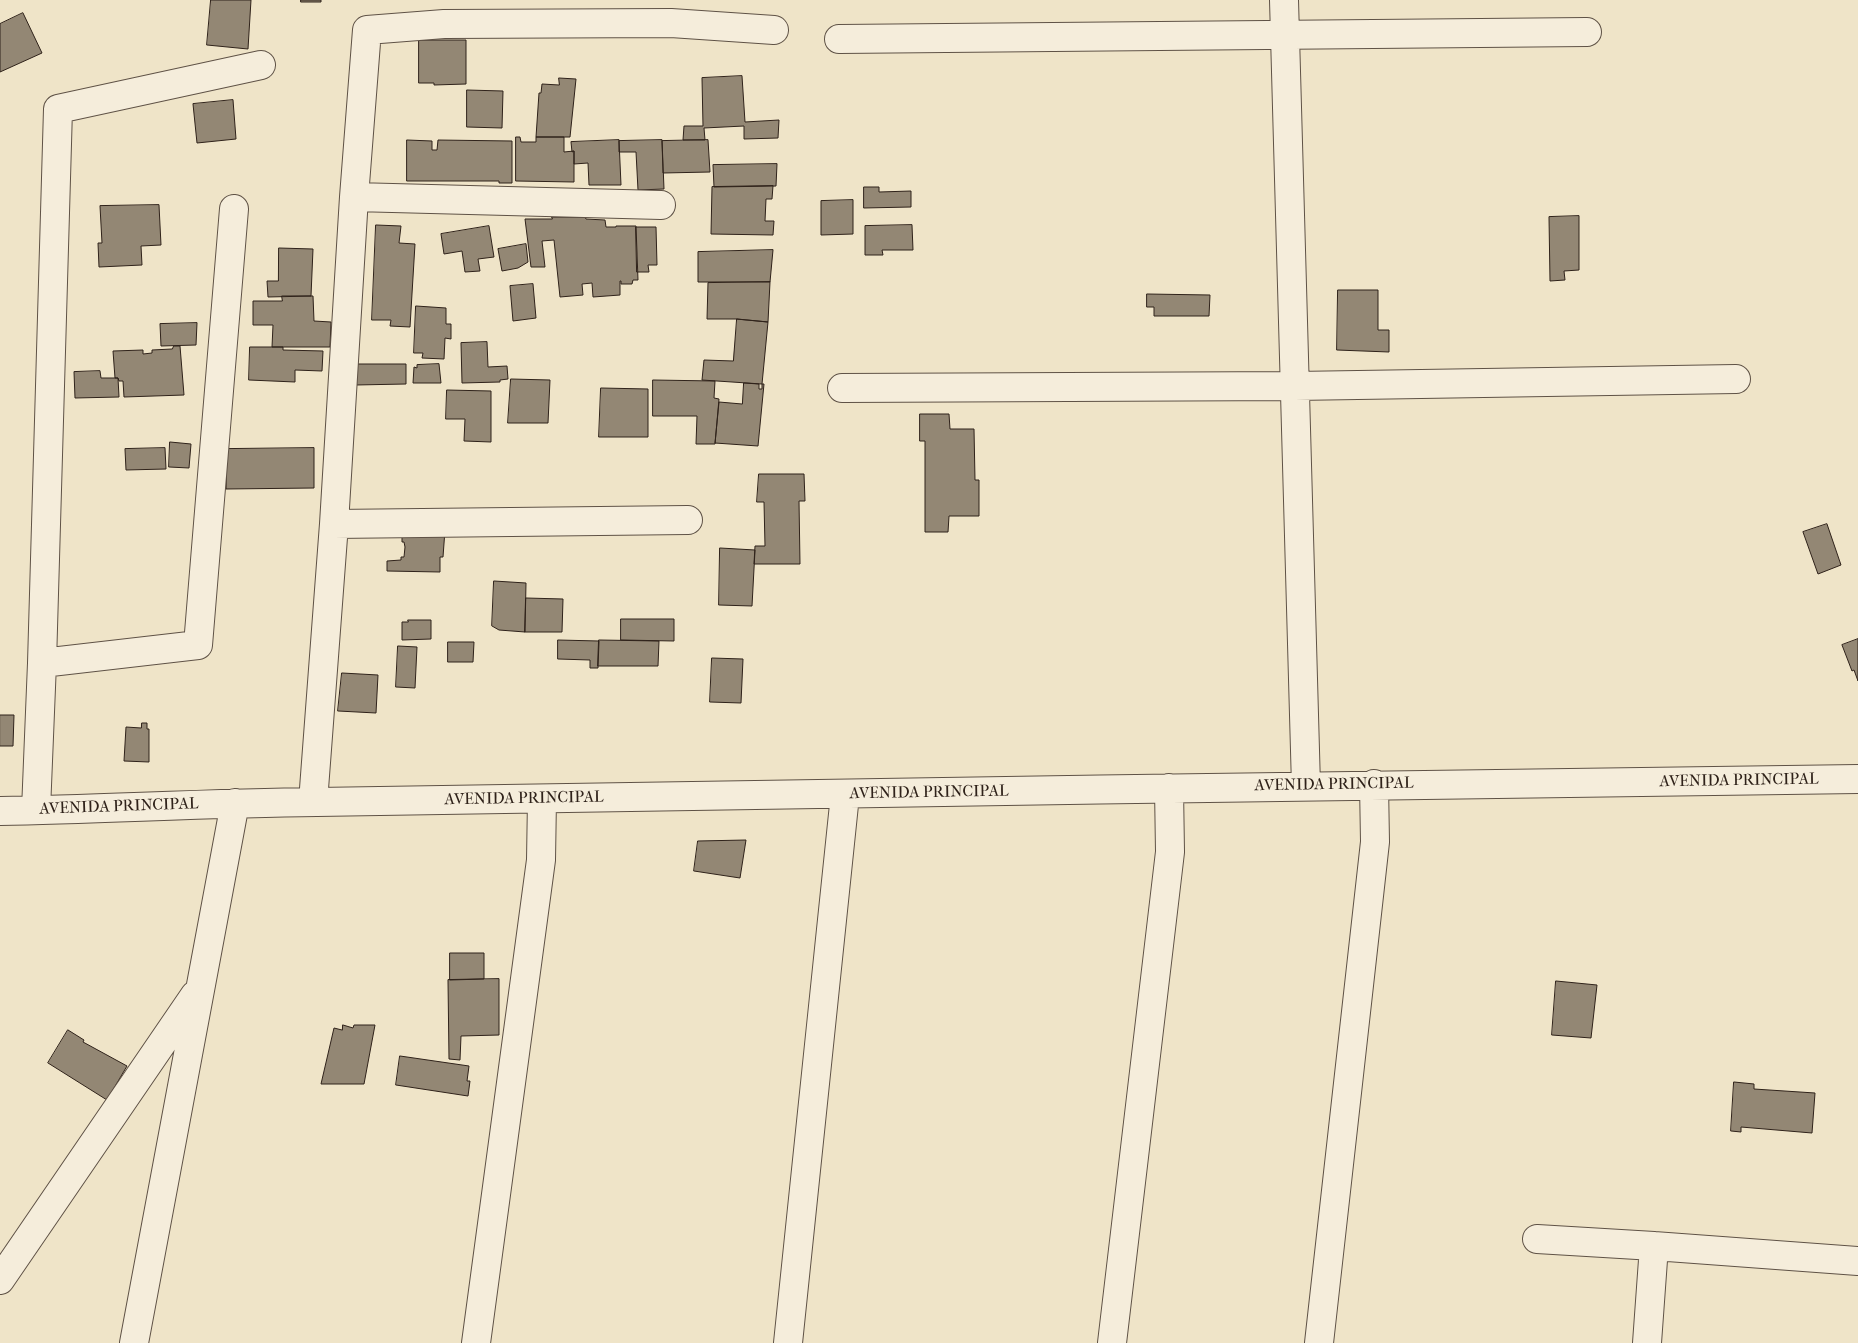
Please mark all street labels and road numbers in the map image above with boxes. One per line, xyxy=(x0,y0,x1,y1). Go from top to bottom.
street label: AVENIDA PRINCIPAL xyxy=(1659,770,1819,792)
street label: AVENIDA PRINCIPAL xyxy=(1254,774,1414,796)
street label: AVENIDA PRINCIPAL xyxy=(849,782,1009,804)
street label: AVENIDA PRINCIPAL xyxy=(444,788,604,810)
street label: AVENIDA PRINCIPAL xyxy=(39,795,199,819)

